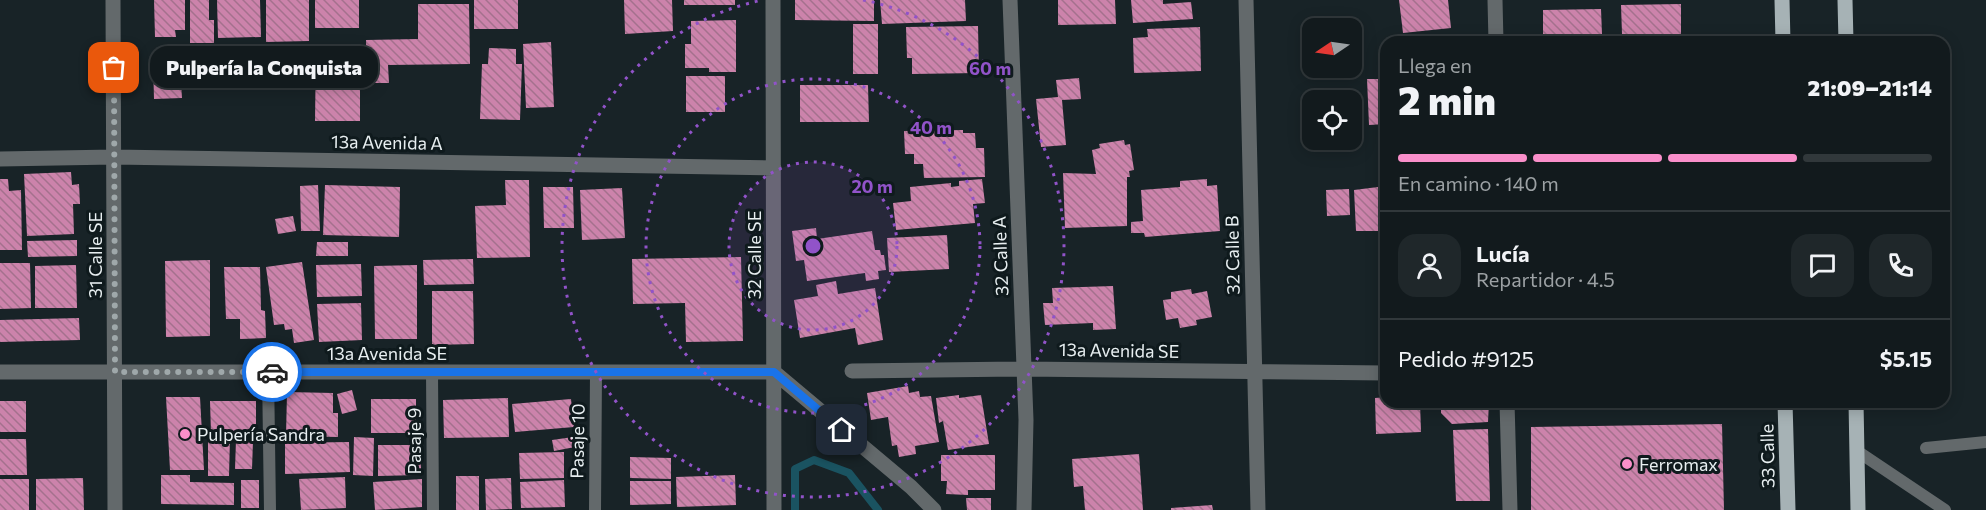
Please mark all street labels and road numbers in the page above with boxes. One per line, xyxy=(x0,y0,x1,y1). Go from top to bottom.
street label: 13a Avenida A xyxy=(331,130,443,154)
street label: 32 Calle SE xyxy=(743,211,765,299)
street label: 31 Calle SE xyxy=(84,212,106,298)
street label: 32 Calle B xyxy=(1220,215,1244,295)
street label: 32 Calle A xyxy=(988,216,1012,296)
street label: 13a Avenida SE xyxy=(1059,338,1179,362)
street label: 13a Avenida SE xyxy=(327,342,447,364)
street label: Pasaje 10 xyxy=(565,403,589,479)
street label: Pasaje 9 xyxy=(403,408,425,474)
street label: 33 Calle xyxy=(1755,424,1779,488)

